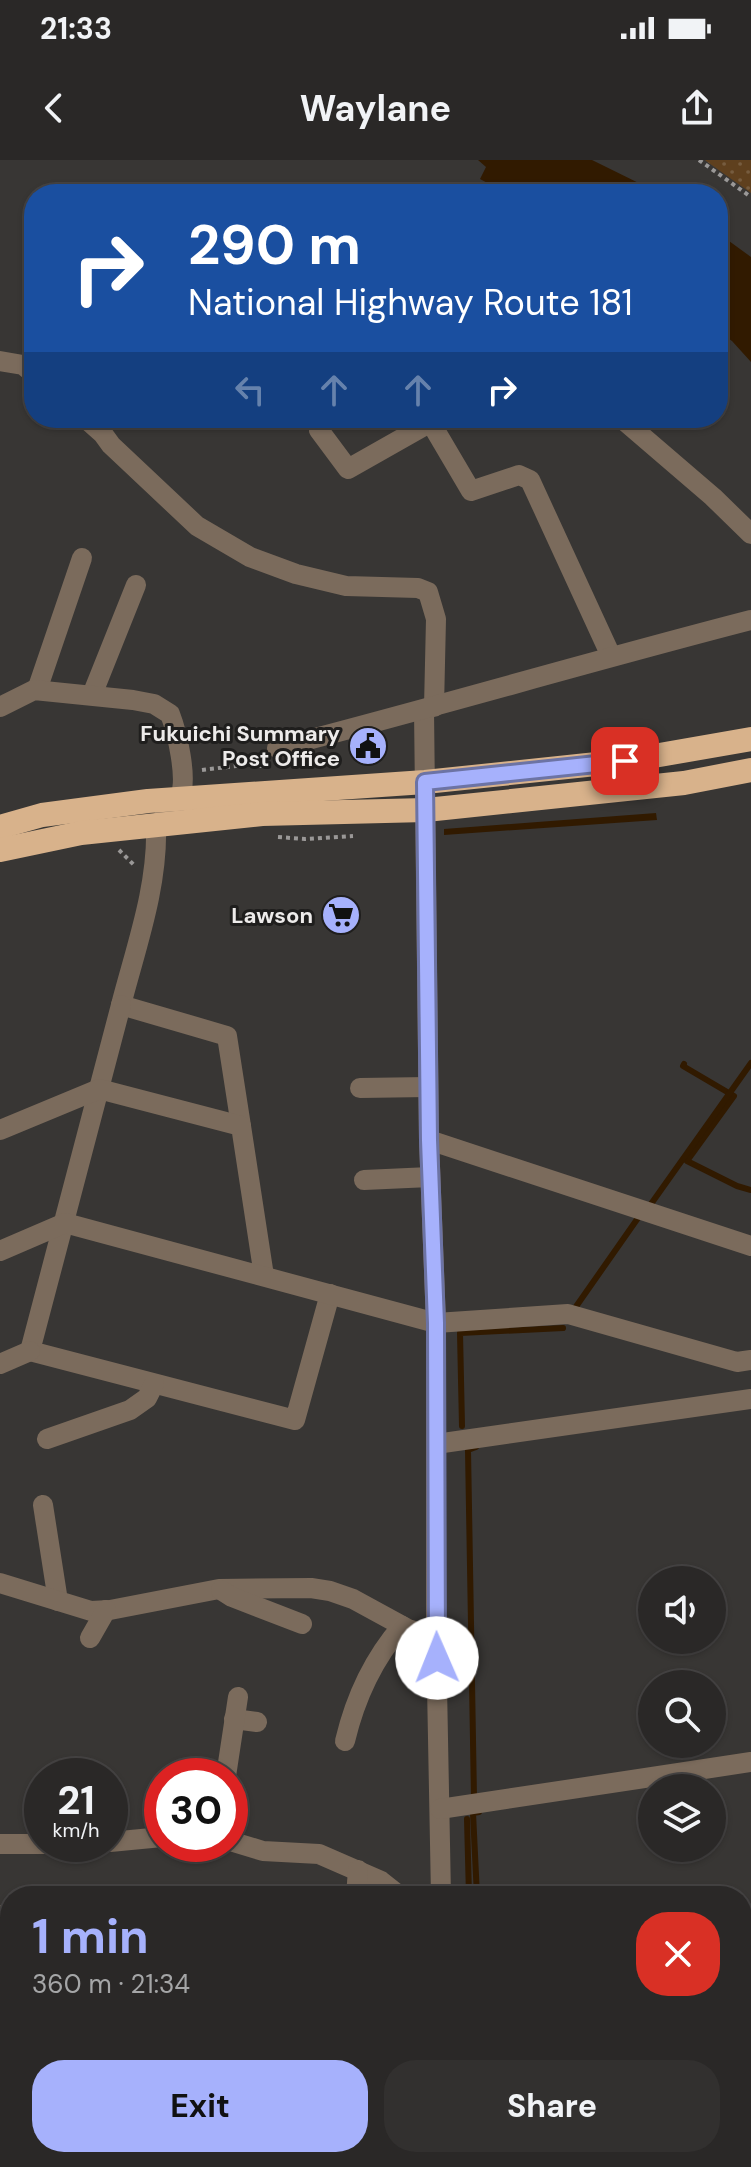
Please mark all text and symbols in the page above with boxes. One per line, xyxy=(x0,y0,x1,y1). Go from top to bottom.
text: 21:33 xyxy=(40,9,112,48)
text: Waylane xyxy=(300,85,451,132)
icon: back xyxy=(32,86,76,130)
icon: share xyxy=(675,86,719,130)
text: 290 m xyxy=(188,208,361,281)
icon: right xyxy=(56,216,160,320)
text: National Highway Route 181 xyxy=(188,279,633,326)
icon: left xyxy=(228,368,272,412)
icon: ahead xyxy=(312,368,356,412)
icon: ahead xyxy=(396,368,440,412)
icon: right xyxy=(480,368,524,412)
place label: Fukuichi Summary Post Office xyxy=(140,719,340,773)
public building icon: Fukuichi Summary Post Office xyxy=(347,725,389,767)
pin xyxy=(591,727,659,795)
icon: arrive xyxy=(603,739,647,783)
supermarket icon: Lawson xyxy=(320,894,362,936)
place label: Lawson xyxy=(231,901,313,930)
map controls xyxy=(638,1566,726,1862)
button: sound xyxy=(638,1566,726,1654)
position arrow xyxy=(395,1616,479,1700)
button: search xyxy=(638,1670,726,1758)
speed limit sign: 30 xyxy=(144,1758,248,1862)
text: 21 xyxy=(57,1774,95,1826)
button: layers xyxy=(638,1774,726,1862)
text: km/h xyxy=(52,1817,100,1843)
text: 1 min xyxy=(32,1905,149,1968)
button: close xyxy=(636,1912,720,1996)
text: 360 m · 21:34 xyxy=(32,1967,190,2001)
button: Exit xyxy=(32,2060,368,2152)
button: Share xyxy=(384,2060,720,2152)

